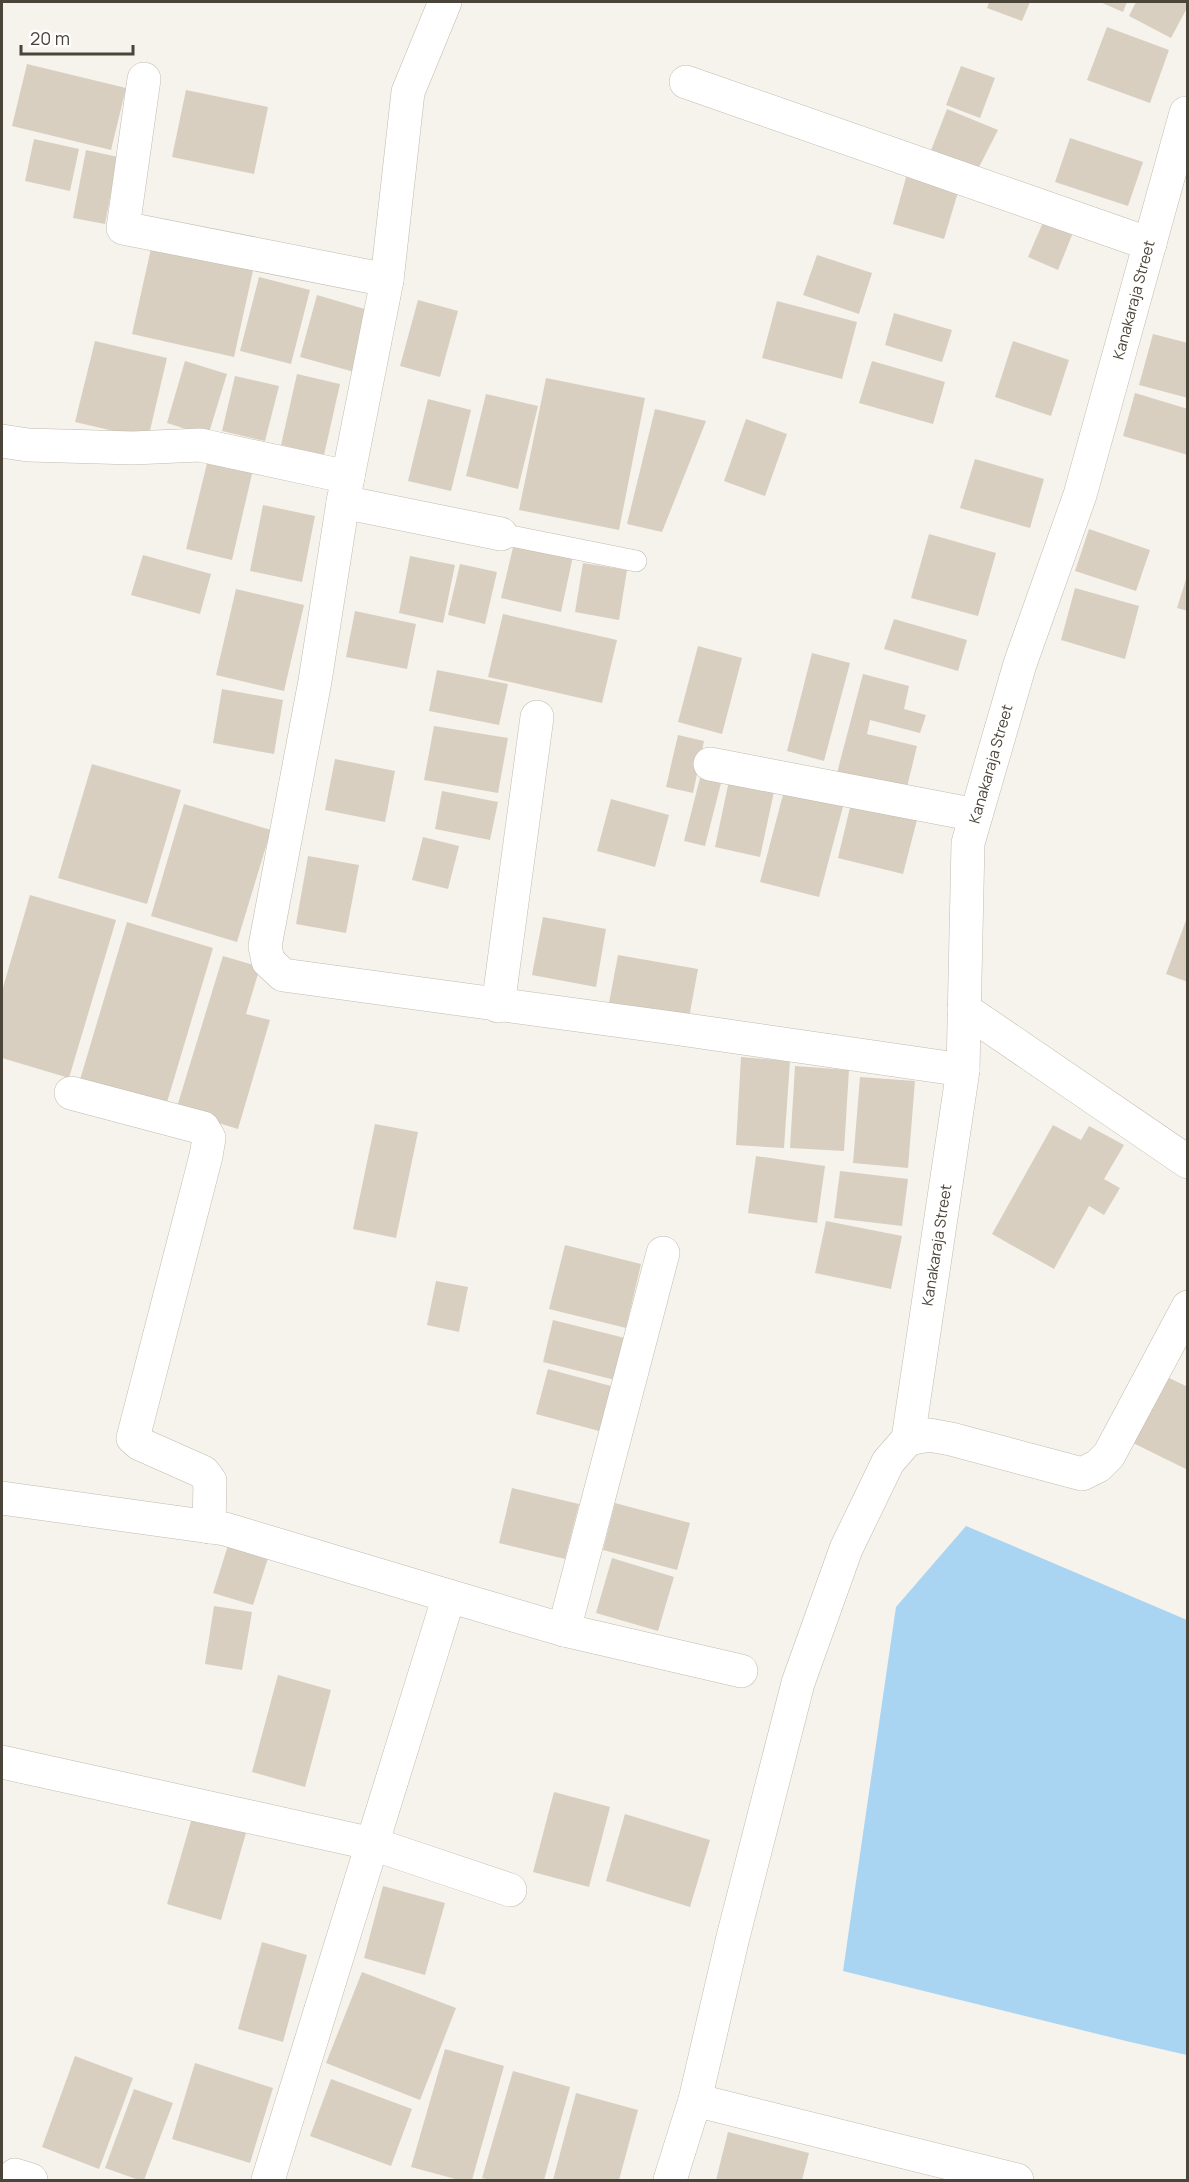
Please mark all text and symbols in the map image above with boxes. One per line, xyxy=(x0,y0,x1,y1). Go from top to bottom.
scale bar xyxy=(21,18,134,56)
text: 20 m xyxy=(30,26,70,50)
street label: Kanakaraja Street xyxy=(1107,238,1160,362)
street label: Kanakaraja Street xyxy=(963,702,1018,826)
street label: Kanakaraja Street xyxy=(917,1183,956,1307)

